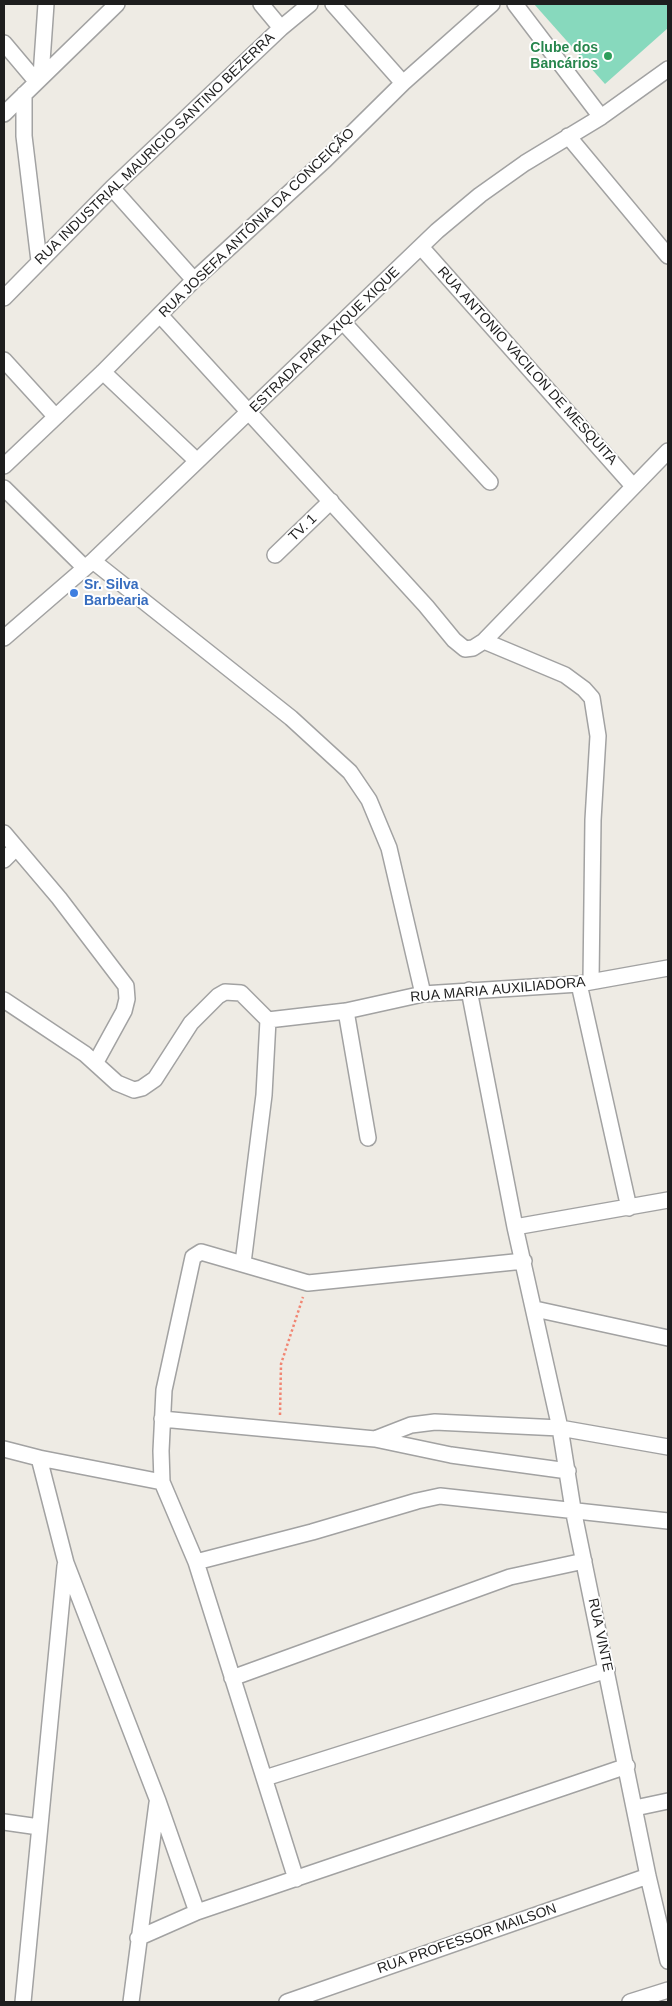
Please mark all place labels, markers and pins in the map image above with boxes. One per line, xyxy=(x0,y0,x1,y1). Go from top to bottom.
place label: Clube dos Bancários xyxy=(530,40,598,72)
marker: Clube dos Bancários xyxy=(602,50,614,62)
place label: Sr. Silva Barbearia xyxy=(84,577,149,610)
marker: Sr. Silva Barbearia xyxy=(68,587,80,599)

